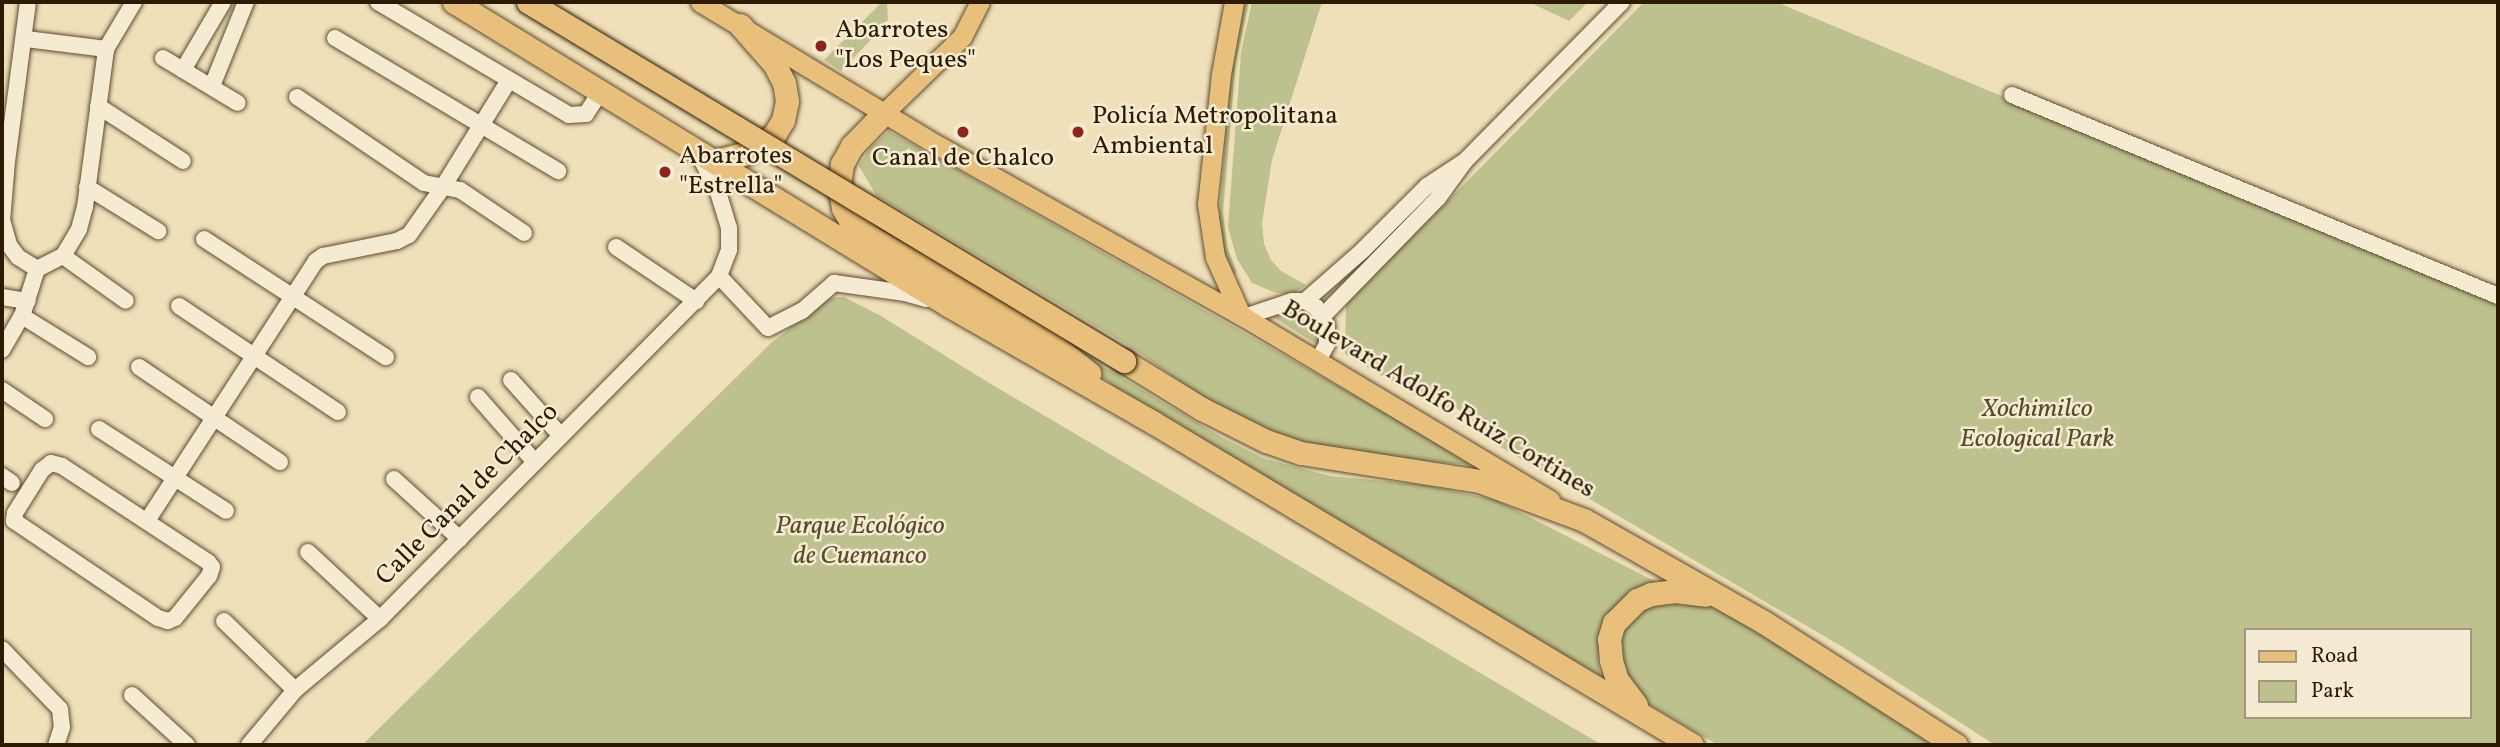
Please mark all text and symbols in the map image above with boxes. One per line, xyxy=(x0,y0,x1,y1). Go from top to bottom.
place label: Abarrotes "Los Peques" xyxy=(835,15,976,76)
marker: Abarrotes "Los Peques" xyxy=(813,38,829,54)
place label: Policía Metropolitana Ambiental xyxy=(1092,101,1338,162)
marker: Canal de Chalco xyxy=(955,124,971,140)
marker: Policía Metropolitana Ambiental xyxy=(1070,124,1086,140)
place label: Abarrotes "Estrella" xyxy=(679,141,792,202)
place label: Canal de Chalco xyxy=(872,143,1054,175)
marker: Abarrotes "Estrella" xyxy=(657,164,673,180)
street label: Boulevard Adolfo Ruiz Cortines xyxy=(1276,294,1600,506)
park label: Xochimilco Ecological Park xyxy=(1960,394,2114,456)
street label: Calle Canal de Chalco xyxy=(370,397,566,593)
park label: Parque Ecológico de Cuemanco xyxy=(775,511,945,572)
legend xyxy=(2244,628,2472,719)
text: Road xyxy=(2311,642,2358,671)
text: Park xyxy=(2311,677,2354,706)

